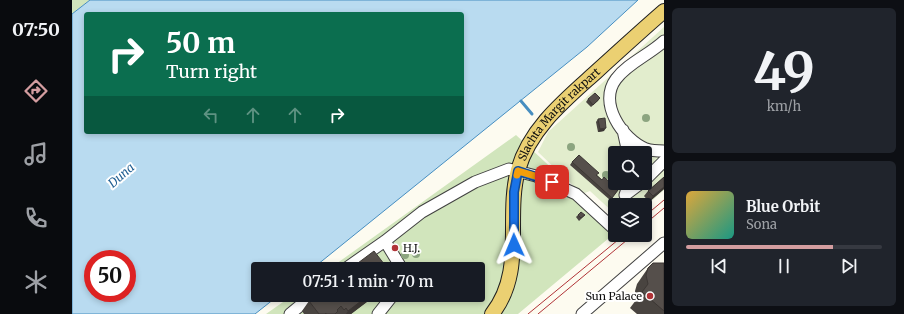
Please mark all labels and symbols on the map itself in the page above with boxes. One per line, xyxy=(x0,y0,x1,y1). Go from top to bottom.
street label: Slachta Margit rakpart xyxy=(515,64,603,163)
water label: Duna xyxy=(104,160,137,191)
pin xyxy=(535,165,569,199)
position arrow xyxy=(493,224,535,266)
place label: H.J. xyxy=(403,241,420,255)
marker: H.J. xyxy=(390,243,400,253)
speed limit sign: 50 xyxy=(84,250,136,302)
place label: Sun Palace xyxy=(585,289,642,303)
marker: Sun Palace xyxy=(645,291,655,301)

